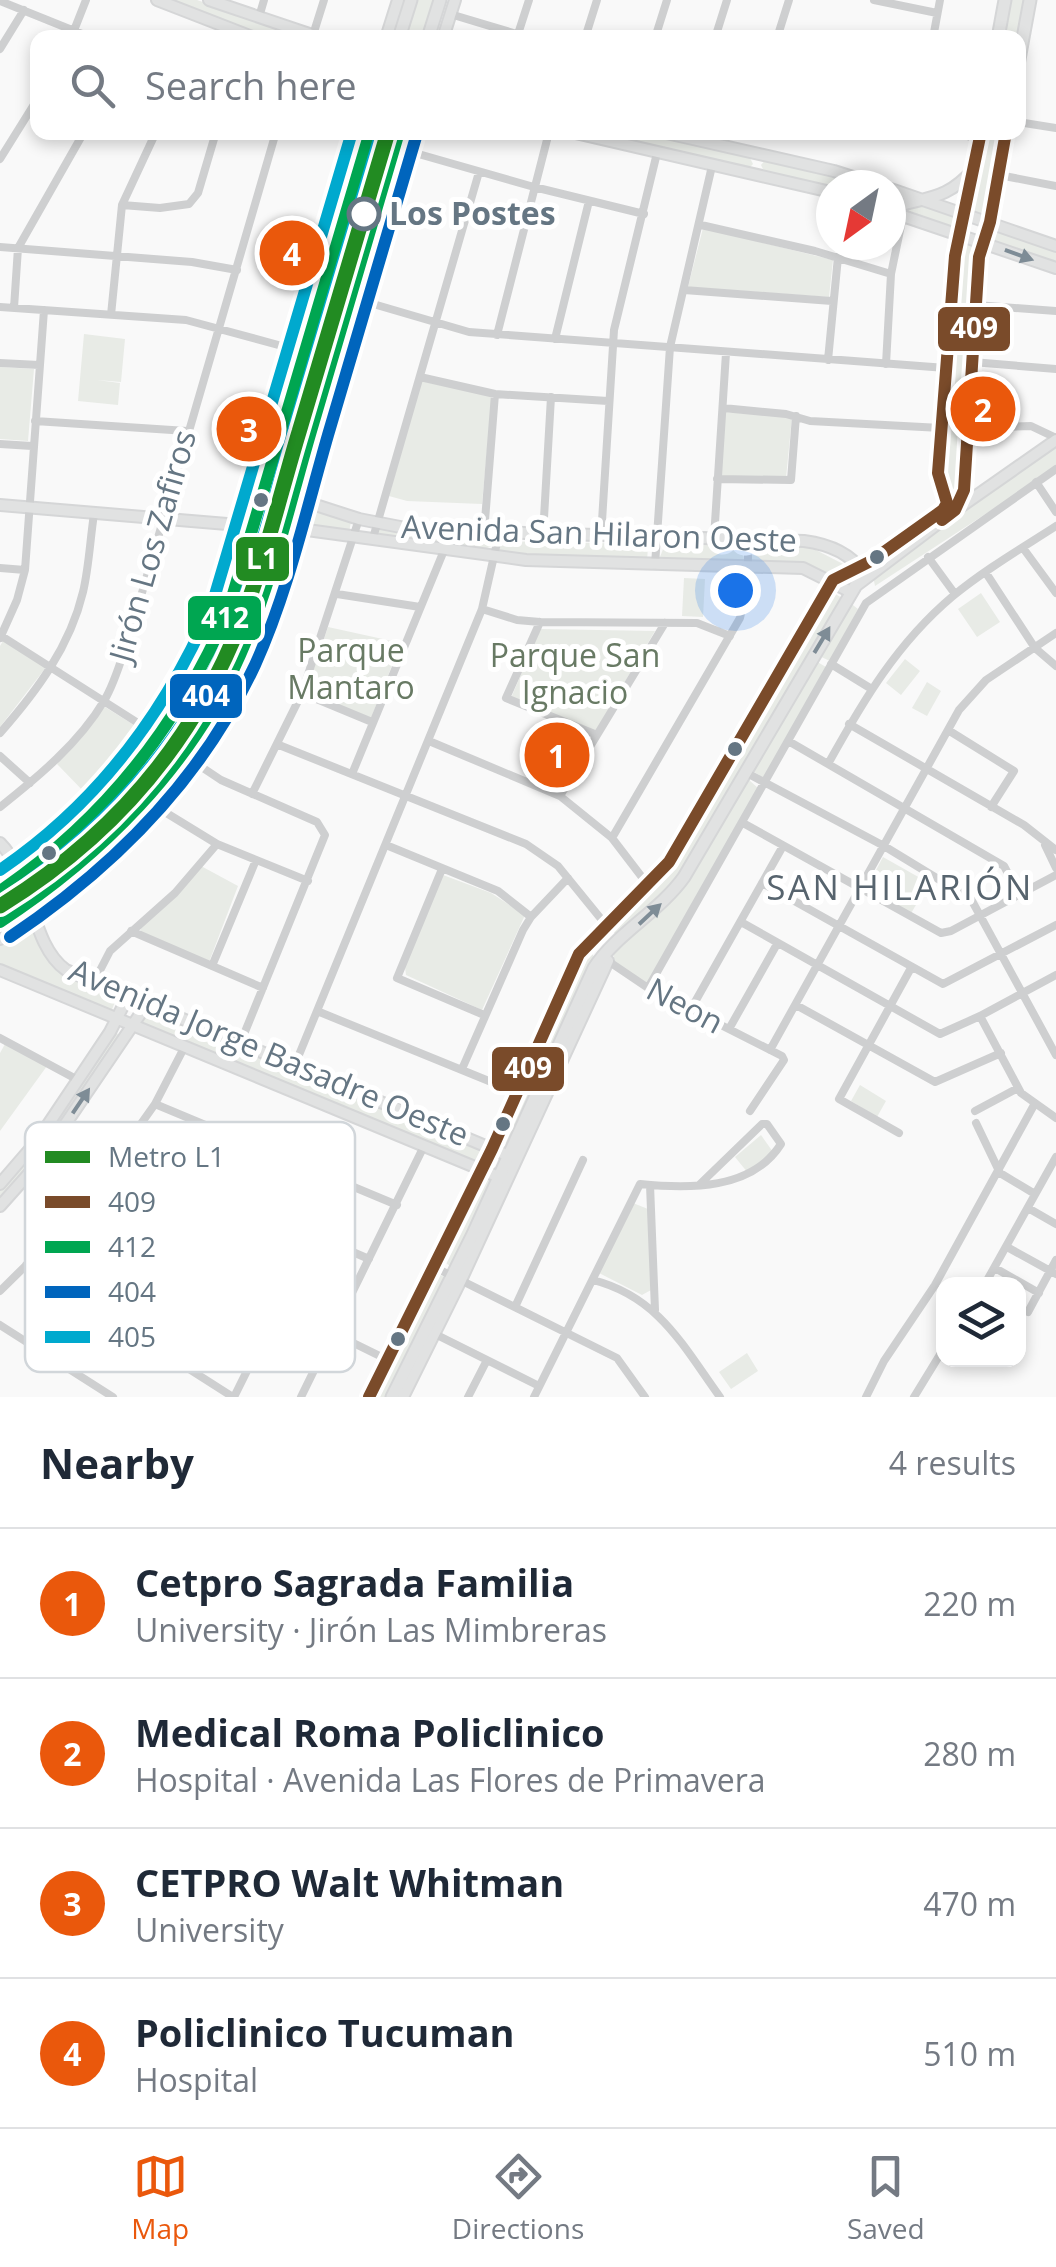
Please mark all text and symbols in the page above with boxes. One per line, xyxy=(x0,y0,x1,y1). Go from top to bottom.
search box xyxy=(30,30,1026,140)
icon: search xyxy=(65,58,120,113)
text: Search here xyxy=(145,59,357,111)
north arrow xyxy=(816,170,906,260)
place label: Los Postes xyxy=(389,191,556,234)
marker: Los Postes xyxy=(348,198,380,230)
pin: 4 xyxy=(260,216,324,290)
one-way arrow xyxy=(1005,248,1035,263)
line badge: 409 xyxy=(936,305,1012,353)
text: 409 xyxy=(950,308,998,346)
pin: 2 xyxy=(950,372,1016,446)
pin: 3 xyxy=(216,392,282,466)
street label: Jirón Los Zafiros xyxy=(97,425,205,669)
unlabelled marker xyxy=(251,490,271,510)
street label: Avenida San Hilaron Oeste xyxy=(400,504,798,561)
line badge: L1 xyxy=(234,535,291,583)
text: L1 xyxy=(246,539,278,577)
unlabelled marker xyxy=(867,547,887,567)
your location xyxy=(710,565,761,616)
line badge: 412 xyxy=(186,594,263,642)
text: 412 xyxy=(201,598,249,636)
one-way arrow xyxy=(813,626,830,654)
park label: Parque Mantaro xyxy=(287,628,415,708)
park label: Parque San Ignacio xyxy=(490,633,660,713)
line badge: 404 xyxy=(168,672,244,720)
text: 404 xyxy=(182,676,230,714)
pin: 1 xyxy=(524,718,590,792)
unlabelled marker xyxy=(725,739,745,759)
unlabelled marker xyxy=(39,843,59,863)
district label: SAN HILARIÓN xyxy=(766,863,1034,910)
one-way arrow xyxy=(638,903,662,926)
street label: Avenida Jorge Basadre Oeste xyxy=(63,948,476,1155)
street label: Neon xyxy=(640,967,732,1043)
line badge: 409 xyxy=(490,1045,566,1093)
text: 409 xyxy=(504,1048,552,1086)
one-way arrow xyxy=(71,1088,90,1115)
unlabelled marker xyxy=(493,1114,513,1134)
legend xyxy=(25,1122,355,1372)
text: Metro L1 xyxy=(108,1137,225,1175)
text: 409 xyxy=(108,1182,156,1220)
text: 412 xyxy=(108,1227,156,1265)
text: 404 xyxy=(108,1272,156,1310)
map controls xyxy=(936,1277,1026,1367)
button: layers xyxy=(936,1277,1026,1367)
text: 405 xyxy=(108,1317,156,1355)
unlabelled marker xyxy=(388,1329,408,1349)
text: Nearby xyxy=(40,1434,194,1491)
text: 4 results xyxy=(889,1441,1016,1484)
text: Cetpro Sagrada Familia xyxy=(135,1556,574,1608)
text: 1 xyxy=(63,1582,82,1625)
text: 220 m xyxy=(923,1582,1016,1625)
text: University · Jirón Las Mimbreras xyxy=(135,1608,607,1651)
text: Medical Roma Policlinico xyxy=(135,1706,605,1758)
text: 2 xyxy=(63,1732,82,1775)
text: 280 m xyxy=(923,1732,1016,1775)
text: Hospital · Avenida Las Flores de Primavera xyxy=(135,1758,766,1801)
text: CETPRO Walt Whitman xyxy=(135,1856,564,1908)
text: 3 xyxy=(63,1882,82,1925)
text: 470 m xyxy=(923,1882,1016,1925)
text: University xyxy=(135,1908,284,1951)
text: Policlinico Tucuman xyxy=(135,2006,515,2058)
text: 4 xyxy=(63,2032,82,2075)
text: 510 m xyxy=(923,2032,1016,2075)
text: Hospital xyxy=(135,2058,258,2101)
tab: Map xyxy=(131,2149,189,2247)
tab: Directions xyxy=(452,2149,584,2247)
tab: Saved xyxy=(847,2149,925,2247)

